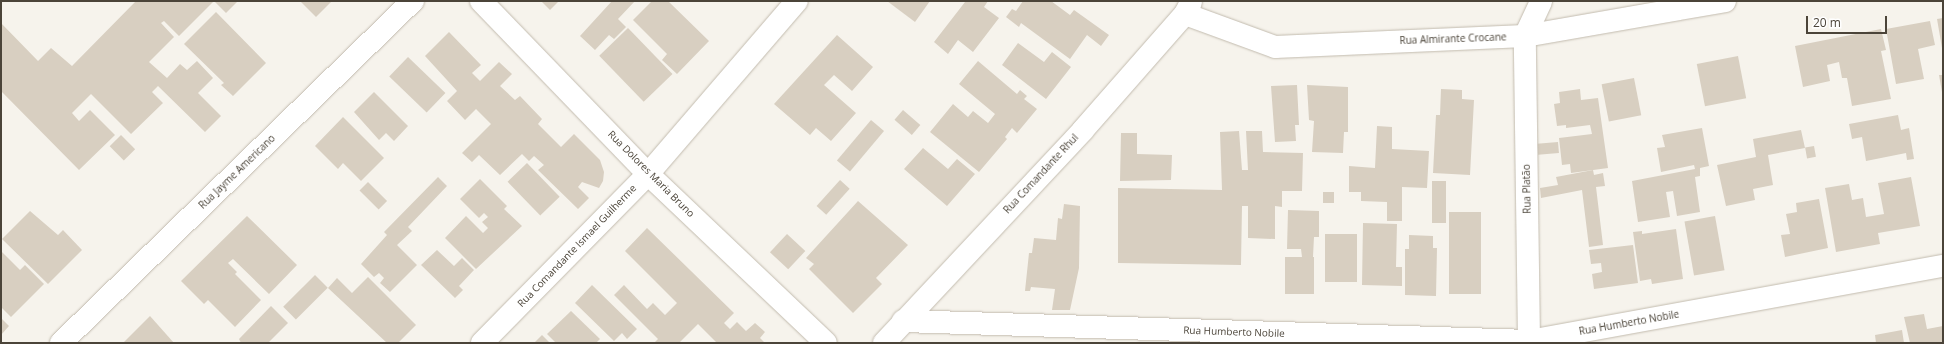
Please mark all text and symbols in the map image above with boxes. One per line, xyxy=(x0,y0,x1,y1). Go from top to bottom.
scale bar xyxy=(1808,8,1889,34)
text: 20 m xyxy=(1813,14,1841,31)
street label: Rua Almirante Crocane xyxy=(1399,31,1507,47)
street label: Rua Dolores Maria Bruno xyxy=(605,128,697,220)
street label: Rua Jayme Americano xyxy=(196,132,278,212)
street label: Rua Comandante Rhul xyxy=(1001,132,1081,216)
street label: Rua Platão xyxy=(1521,164,1533,214)
street label: Rua Comandante Ismael Guilherme xyxy=(515,182,639,310)
street label: Rua Humberto Nobile xyxy=(1578,308,1680,338)
street label: Rua Humberto Nobile xyxy=(1183,324,1285,340)

